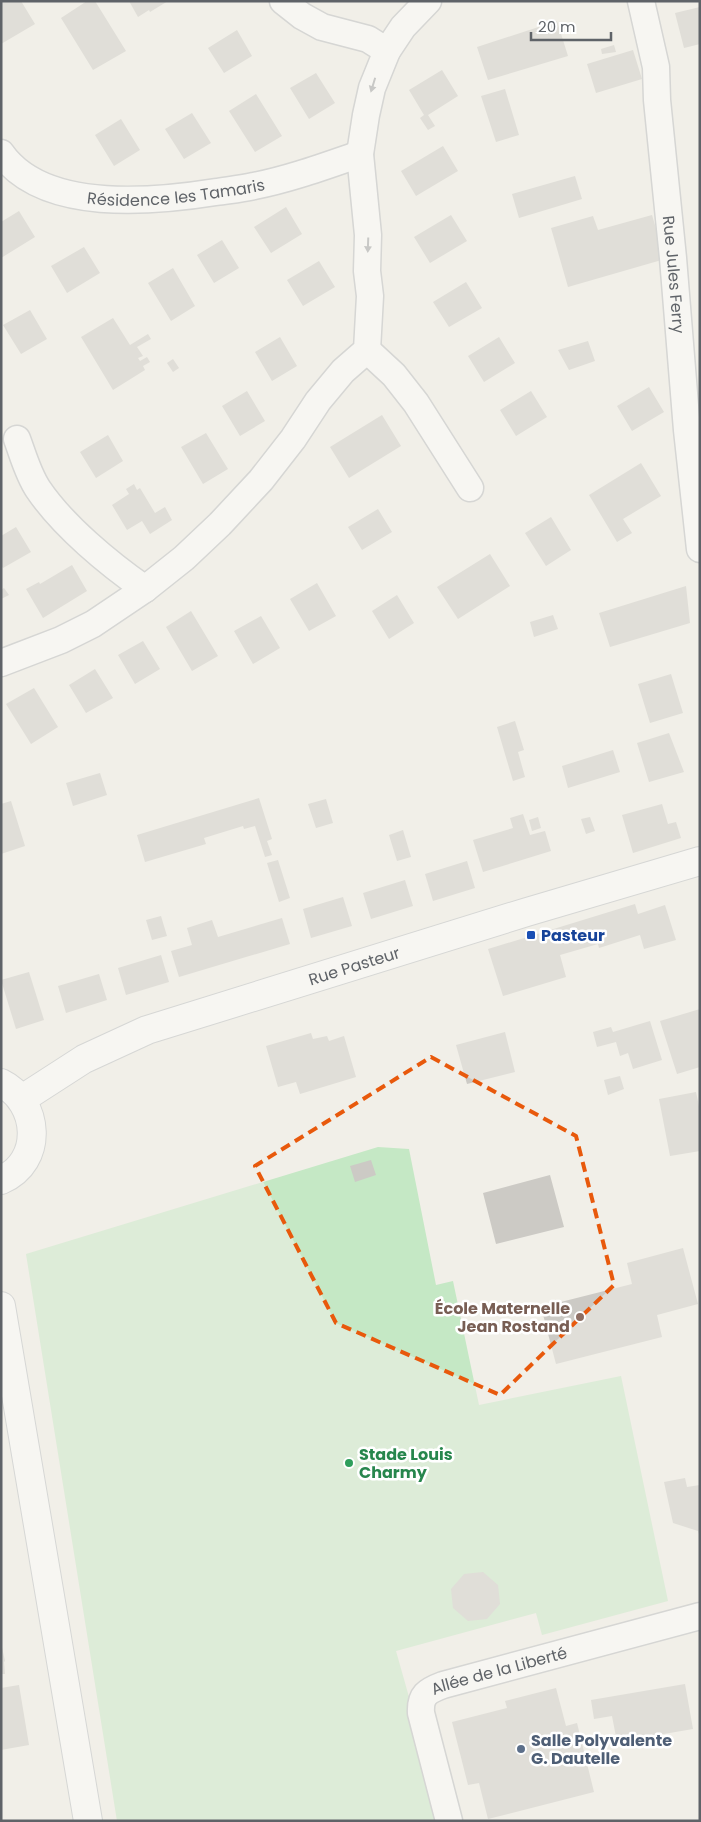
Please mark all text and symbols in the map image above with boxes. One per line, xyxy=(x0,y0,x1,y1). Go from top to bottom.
scale bar xyxy=(531,10,611,42)
text: 20 m xyxy=(538,16,576,37)
one-way arrow xyxy=(369,77,377,92)
street label: Résidence les Tamaris xyxy=(86,173,267,212)
street label: Rue Jules Ferry xyxy=(657,214,690,334)
one-way arrow xyxy=(364,238,372,254)
place label: Pasteur xyxy=(541,924,605,947)
marker: Pasteur xyxy=(525,929,537,941)
street label: Rue Pasteur xyxy=(306,941,403,991)
place label: École Maternelle Jean Rostand xyxy=(435,1297,570,1338)
marker: École Maternelle Jean Rostand xyxy=(574,1311,586,1323)
place label: Stade Louis Charmy xyxy=(359,1443,453,1484)
marker: Stade Louis Charmy xyxy=(343,1457,355,1469)
street label: Allée de la Liberté xyxy=(427,1641,570,1701)
place label: Salle Polyvalente G. Dautelle xyxy=(531,1729,672,1770)
marker: Salle Polyvalente G. Dautelle xyxy=(515,1743,527,1755)

